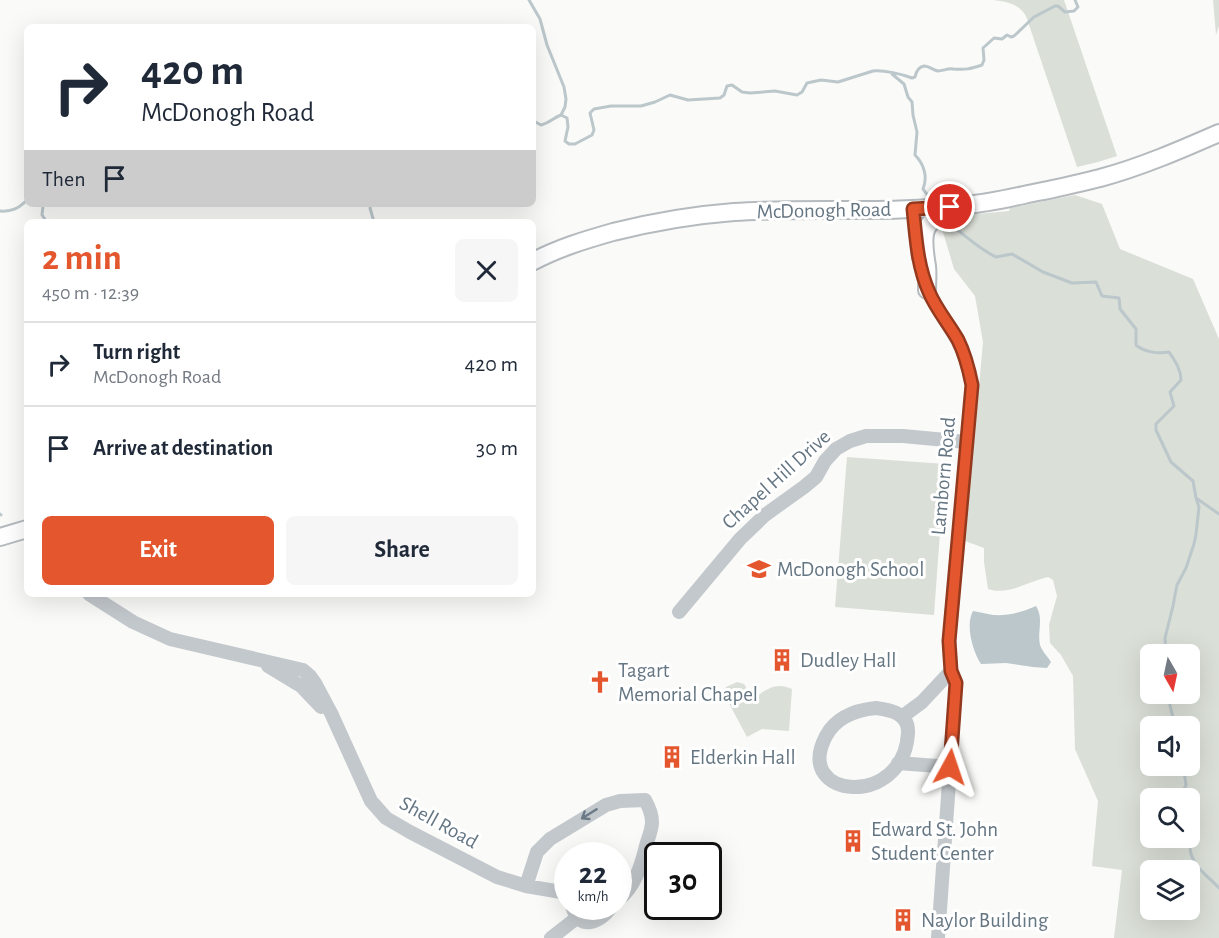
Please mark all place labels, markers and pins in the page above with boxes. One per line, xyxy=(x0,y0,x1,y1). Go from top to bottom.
pin xyxy=(924,181,975,232)
school or university icon: McDonogh School xyxy=(746,556,772,582)
place label: McDonogh School xyxy=(777,559,924,580)
building icon: Dudley Hall xyxy=(769,647,795,673)
place label: Dudley Hall xyxy=(800,650,896,671)
place label: Tagart Memorial Chapel xyxy=(618,660,758,705)
church icon: Tagart Memorial Chapel xyxy=(587,669,613,695)
building icon: Elderkin Hall xyxy=(659,744,685,770)
place label: Elderkin Hall xyxy=(690,747,796,768)
place label: Edward St. John Student Center xyxy=(871,819,998,864)
building icon: Edward St. John Student Center xyxy=(840,828,866,854)
building icon: Naylor Building xyxy=(890,907,916,933)
place label: Naylor Building xyxy=(921,910,1049,931)

